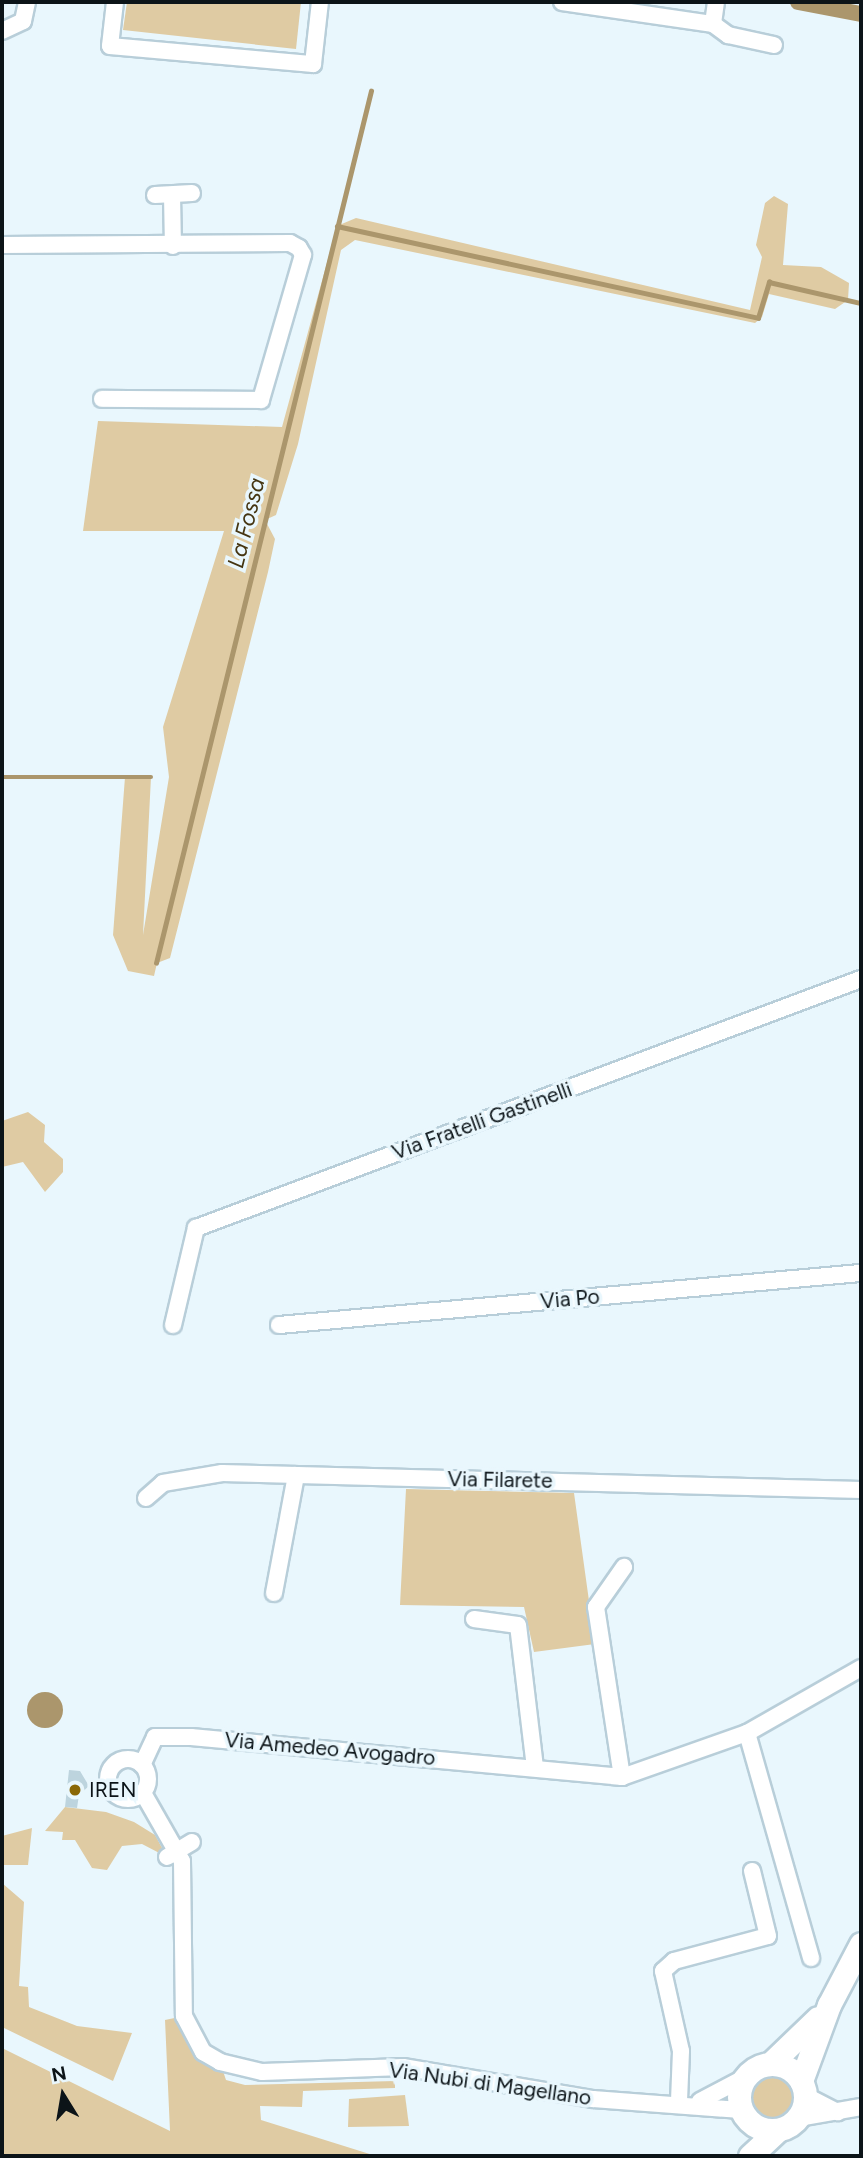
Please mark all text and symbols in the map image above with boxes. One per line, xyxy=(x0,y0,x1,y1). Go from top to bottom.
water label: La Fossa xyxy=(221,475,271,571)
street label: Via Fratelli Gastinelli xyxy=(389,1077,575,1165)
street label: Via Po xyxy=(539,1284,601,1314)
street label: Via Filarete xyxy=(447,1466,553,1494)
street label: Via Amedeo Avogadro xyxy=(224,1727,436,1771)
place label: IREN xyxy=(89,1777,137,1803)
marker: IREN xyxy=(67,1782,83,1798)
street label: Via Nubi di Magellano xyxy=(387,2057,593,2111)
north arrow xyxy=(28,2060,98,2130)
text: N xyxy=(49,2061,68,2087)

